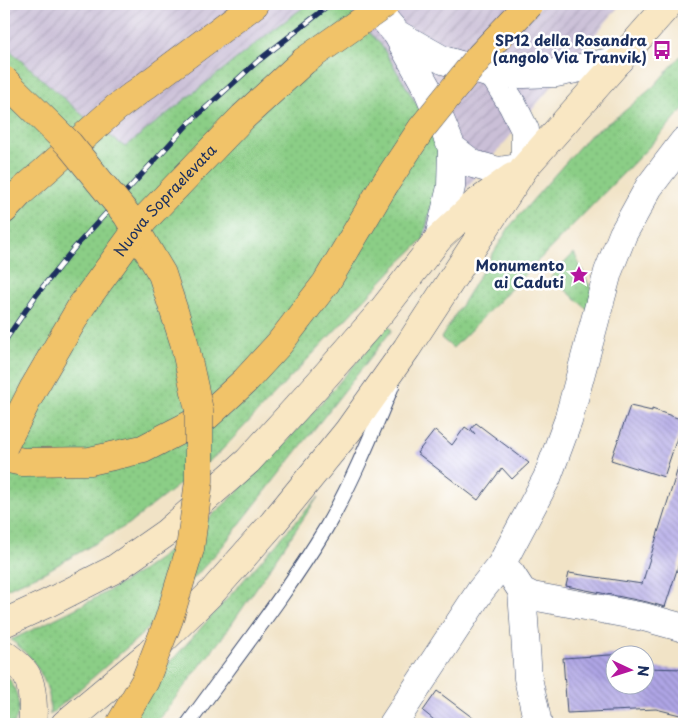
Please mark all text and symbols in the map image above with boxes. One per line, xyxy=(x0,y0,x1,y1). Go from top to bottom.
place label: SP12 della Rosandra (angolo Via Tranvik) xyxy=(493,28,648,68)
bus stop icon: SP12 della Rosandra (angolo Via Tranvik) xyxy=(651,39,673,61)
street label: Nuova Sopraelevata xyxy=(108,138,222,261)
place label: Monumento ai Caduti xyxy=(476,253,564,293)
place icon: Monumento ai Caduti xyxy=(568,264,590,286)
north arrow xyxy=(606,646,656,696)
text: N xyxy=(633,665,654,677)

